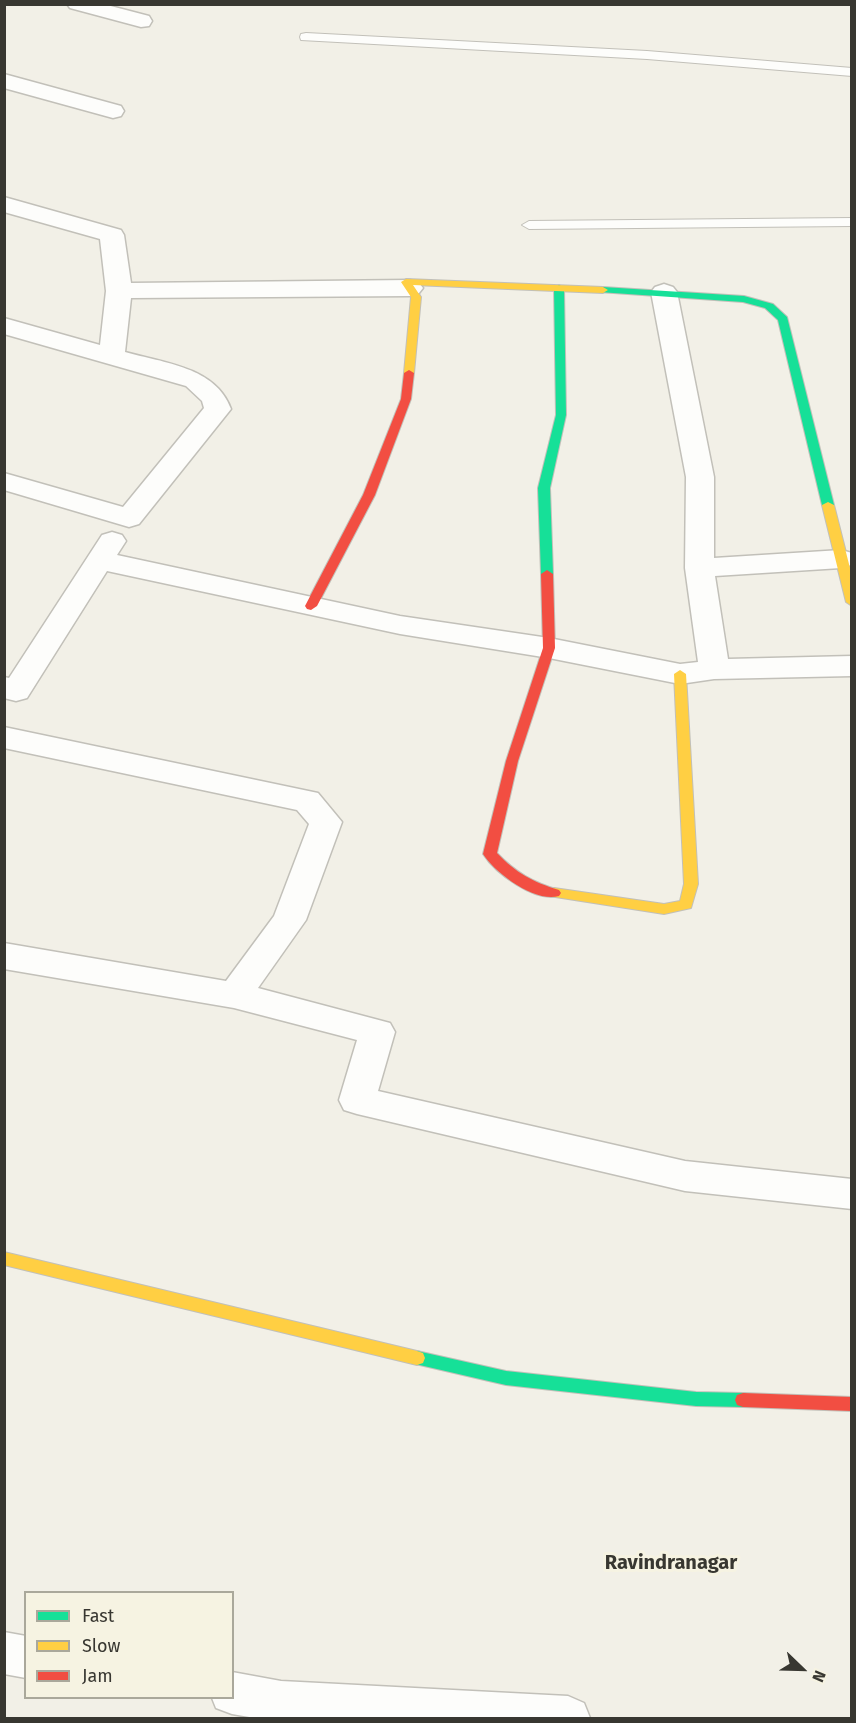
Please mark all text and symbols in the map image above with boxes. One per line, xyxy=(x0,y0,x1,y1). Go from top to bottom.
district label: Ravindranagar xyxy=(605,1551,737,1575)
legend xyxy=(24,1591,234,1699)
text: Fast xyxy=(82,1605,114,1627)
text: Slow xyxy=(82,1635,120,1657)
north arrow xyxy=(772,1639,832,1699)
text: Jam xyxy=(82,1665,113,1687)
text: N xyxy=(808,1668,830,1685)

